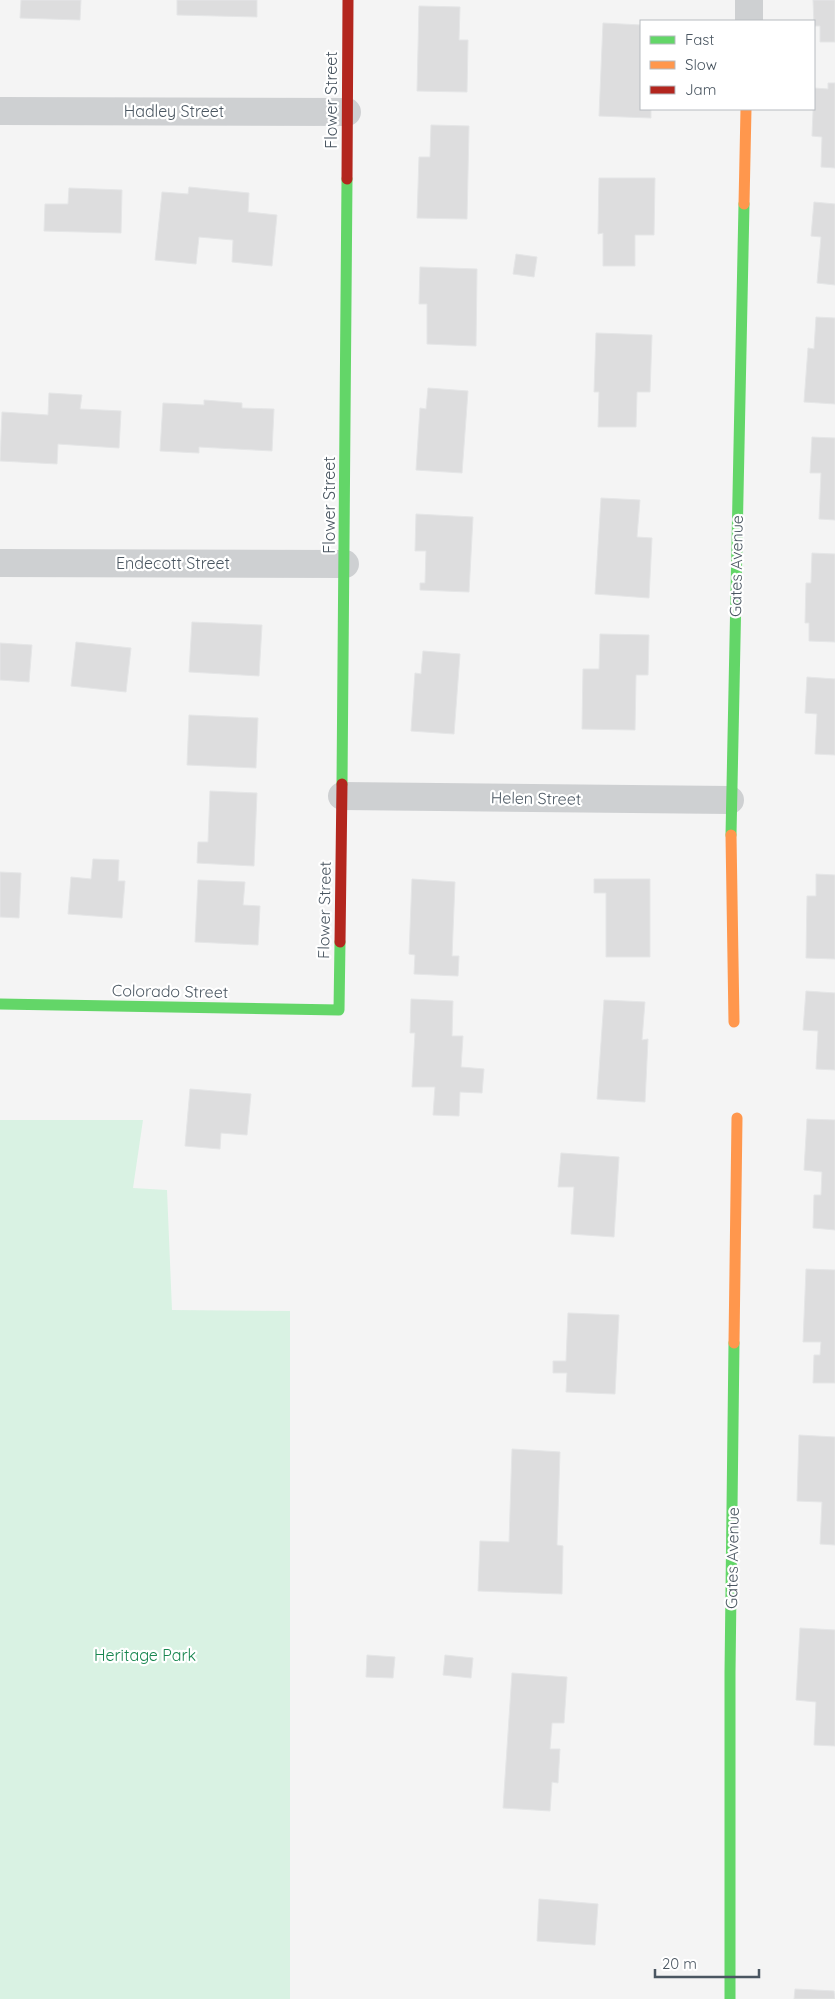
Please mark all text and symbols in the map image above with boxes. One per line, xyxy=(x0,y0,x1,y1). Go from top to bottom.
legend xyxy=(640,20,815,110)
text: Fast xyxy=(685,30,714,49)
street label: Flower Street xyxy=(321,51,341,149)
text: Slow xyxy=(685,55,717,74)
text: Jam xyxy=(685,80,716,99)
street label: Hadley Street xyxy=(124,101,224,121)
street label: Flower Street xyxy=(319,456,339,554)
street label: Gates Avenue xyxy=(725,515,747,617)
street label: Endecott Street xyxy=(116,553,230,573)
street label: Helen Street xyxy=(491,787,581,809)
street label: Flower Street xyxy=(313,861,335,959)
street label: Colorado Street xyxy=(112,980,228,1002)
street label: Gates Avenue xyxy=(721,1507,743,1609)
park label: Heritage Park xyxy=(94,1645,196,1665)
scale bar xyxy=(655,1946,759,1978)
text: 20 m xyxy=(662,1954,697,1973)

